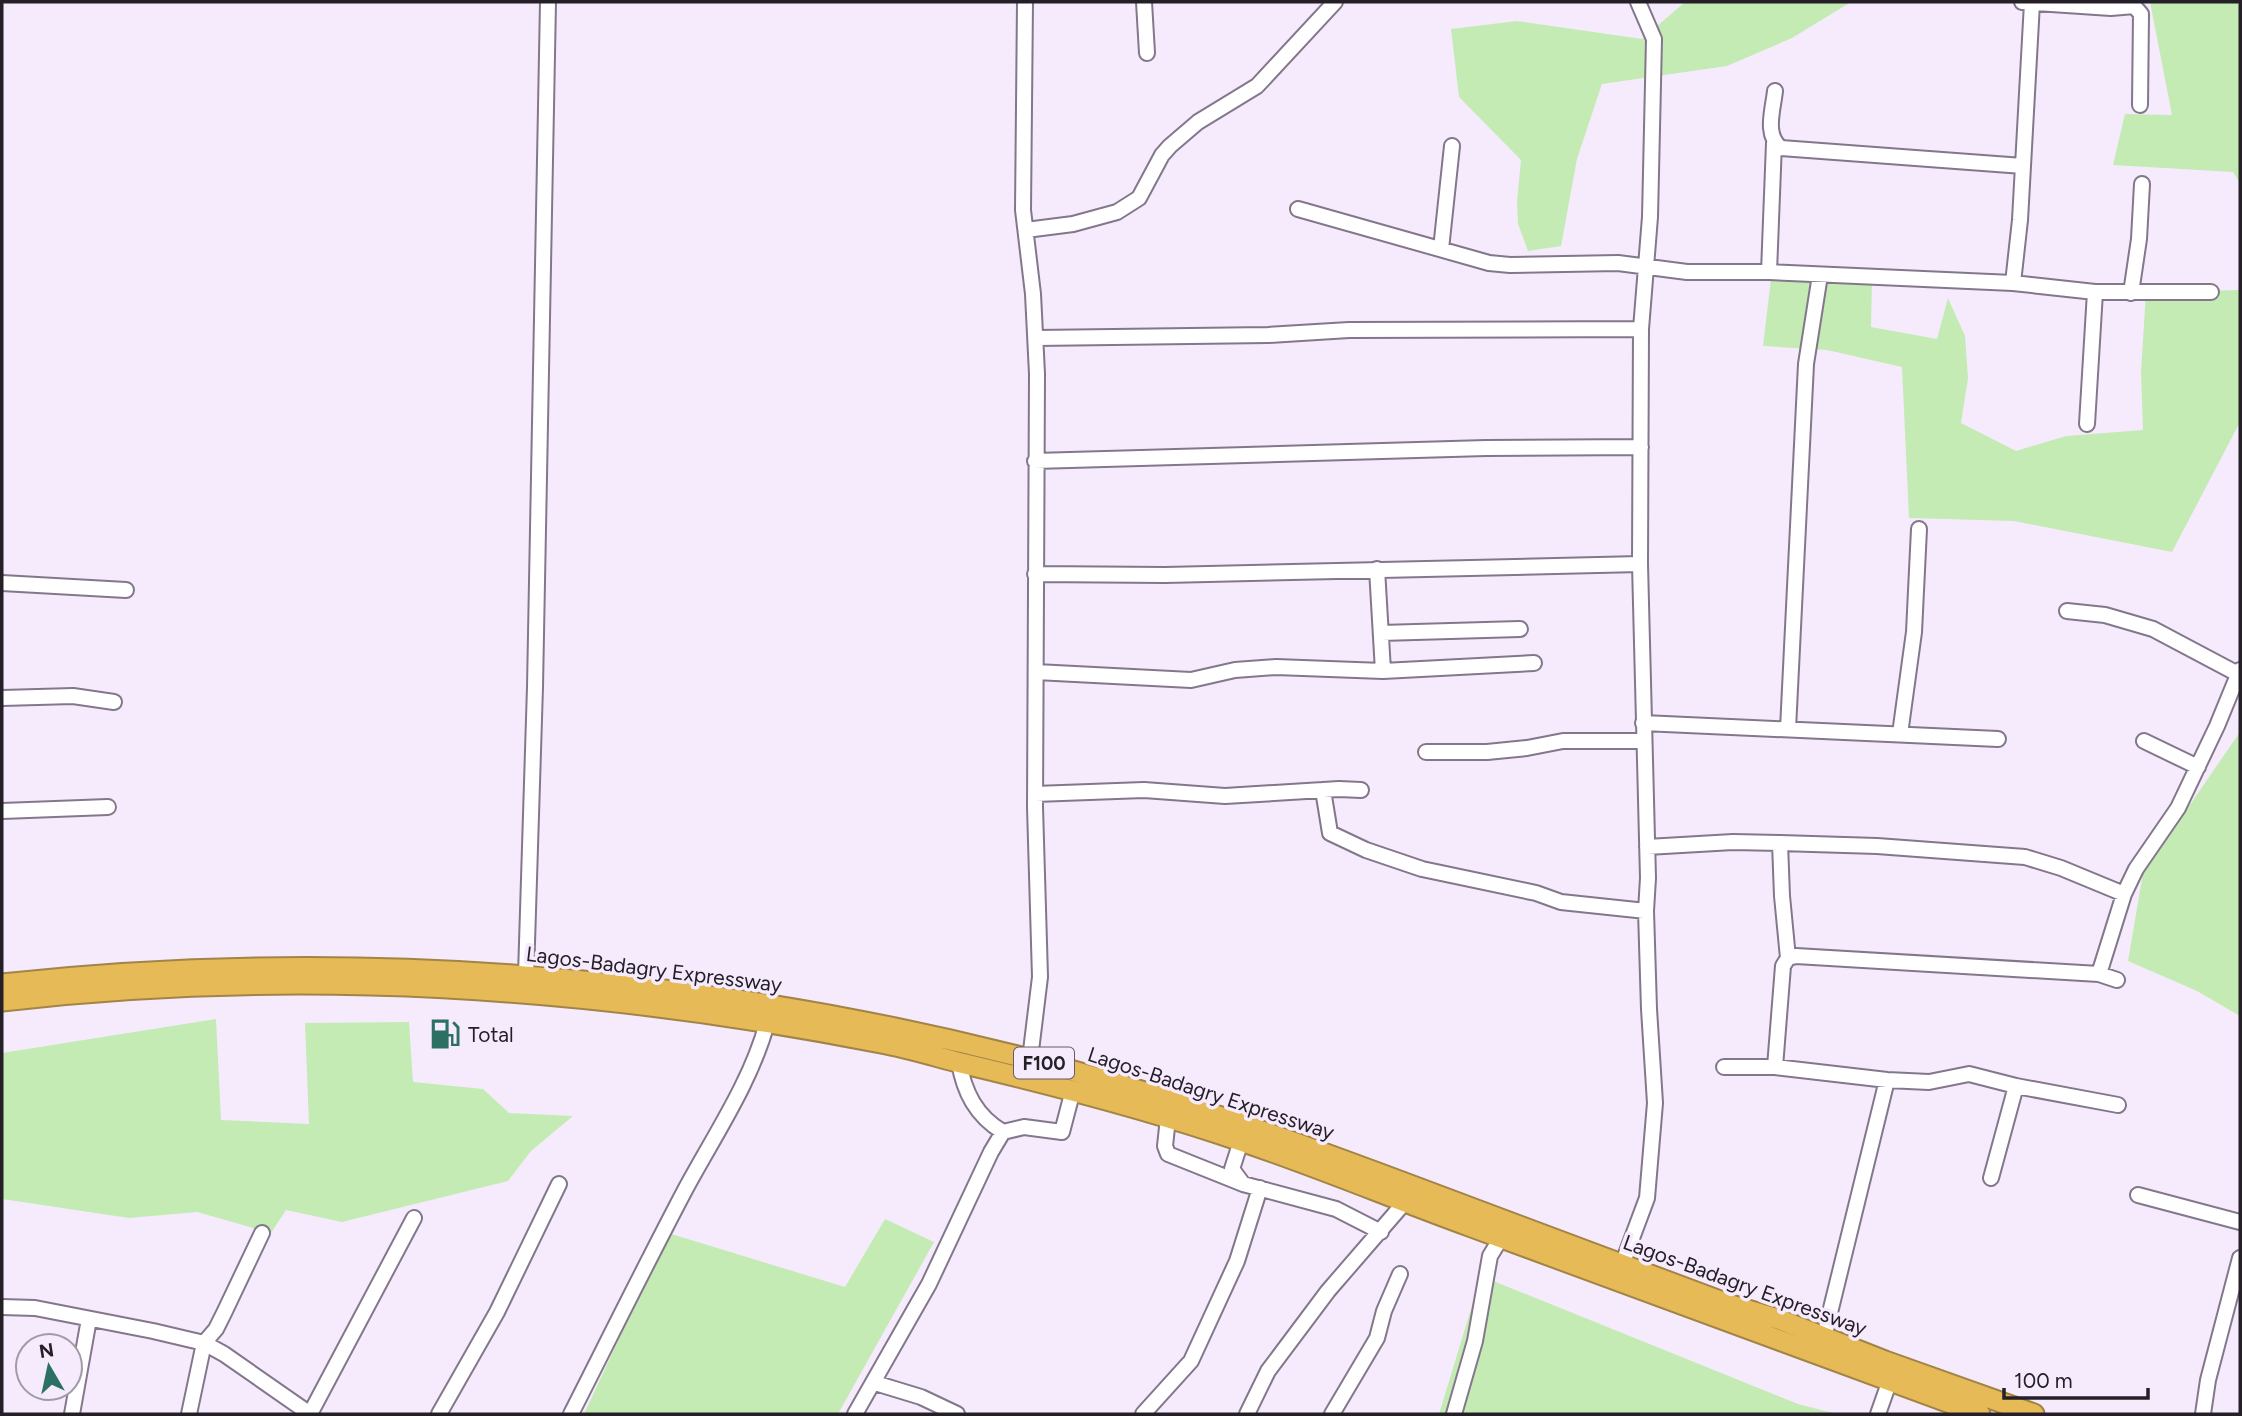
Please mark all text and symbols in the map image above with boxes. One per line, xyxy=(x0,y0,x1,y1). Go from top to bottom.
street label: Lagos-Badagry Expressway xyxy=(525,941,783,997)
fuel station icon: Total xyxy=(428,1017,462,1051)
place label: Total xyxy=(468,1022,514,1047)
street label: Lagos-Badagry Expressway xyxy=(1085,1041,1337,1145)
road number: F100 xyxy=(1014,1048,1074,1078)
street label: Lagos-Badagry Expressway xyxy=(1620,1229,1870,1341)
north arrow xyxy=(14,1332,84,1402)
text: N xyxy=(37,1338,55,1363)
scale bar xyxy=(2004,1356,2148,1400)
text: 100 m xyxy=(2014,1368,2073,1393)

